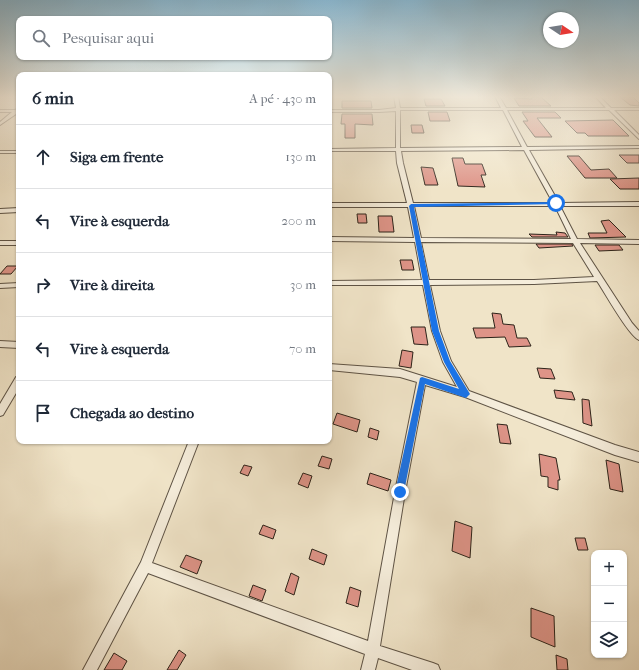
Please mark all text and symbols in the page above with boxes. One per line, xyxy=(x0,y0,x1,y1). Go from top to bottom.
north arrow xyxy=(543,12,579,48)
search box xyxy=(16,16,332,60)
icon: search xyxy=(30,27,52,49)
text: Pesquisar aqui xyxy=(62,29,154,47)
text: 6 min xyxy=(32,88,74,108)
text: A pé · 430 m xyxy=(249,91,316,106)
icon: ahead xyxy=(32,146,54,168)
text: Siga em frente xyxy=(70,148,163,166)
text: 130 m xyxy=(285,149,316,164)
route start xyxy=(547,194,565,212)
icon: left xyxy=(32,210,54,232)
text: Vire à esquerda xyxy=(70,212,169,230)
text: 200 m xyxy=(281,213,316,228)
icon: right xyxy=(32,274,54,296)
text: Vire à direita xyxy=(70,276,154,294)
text: 30 m xyxy=(290,277,316,292)
icon: left xyxy=(32,338,54,360)
text: Vire à esquerda xyxy=(70,340,169,358)
text: 70 m xyxy=(289,341,316,356)
icon: arrive xyxy=(32,402,54,424)
text: Chegada ao destino xyxy=(70,404,194,422)
route end xyxy=(391,483,409,501)
map controls xyxy=(591,550,627,658)
button: + xyxy=(591,550,627,586)
button: − xyxy=(591,586,627,622)
button: layers xyxy=(591,622,627,658)

